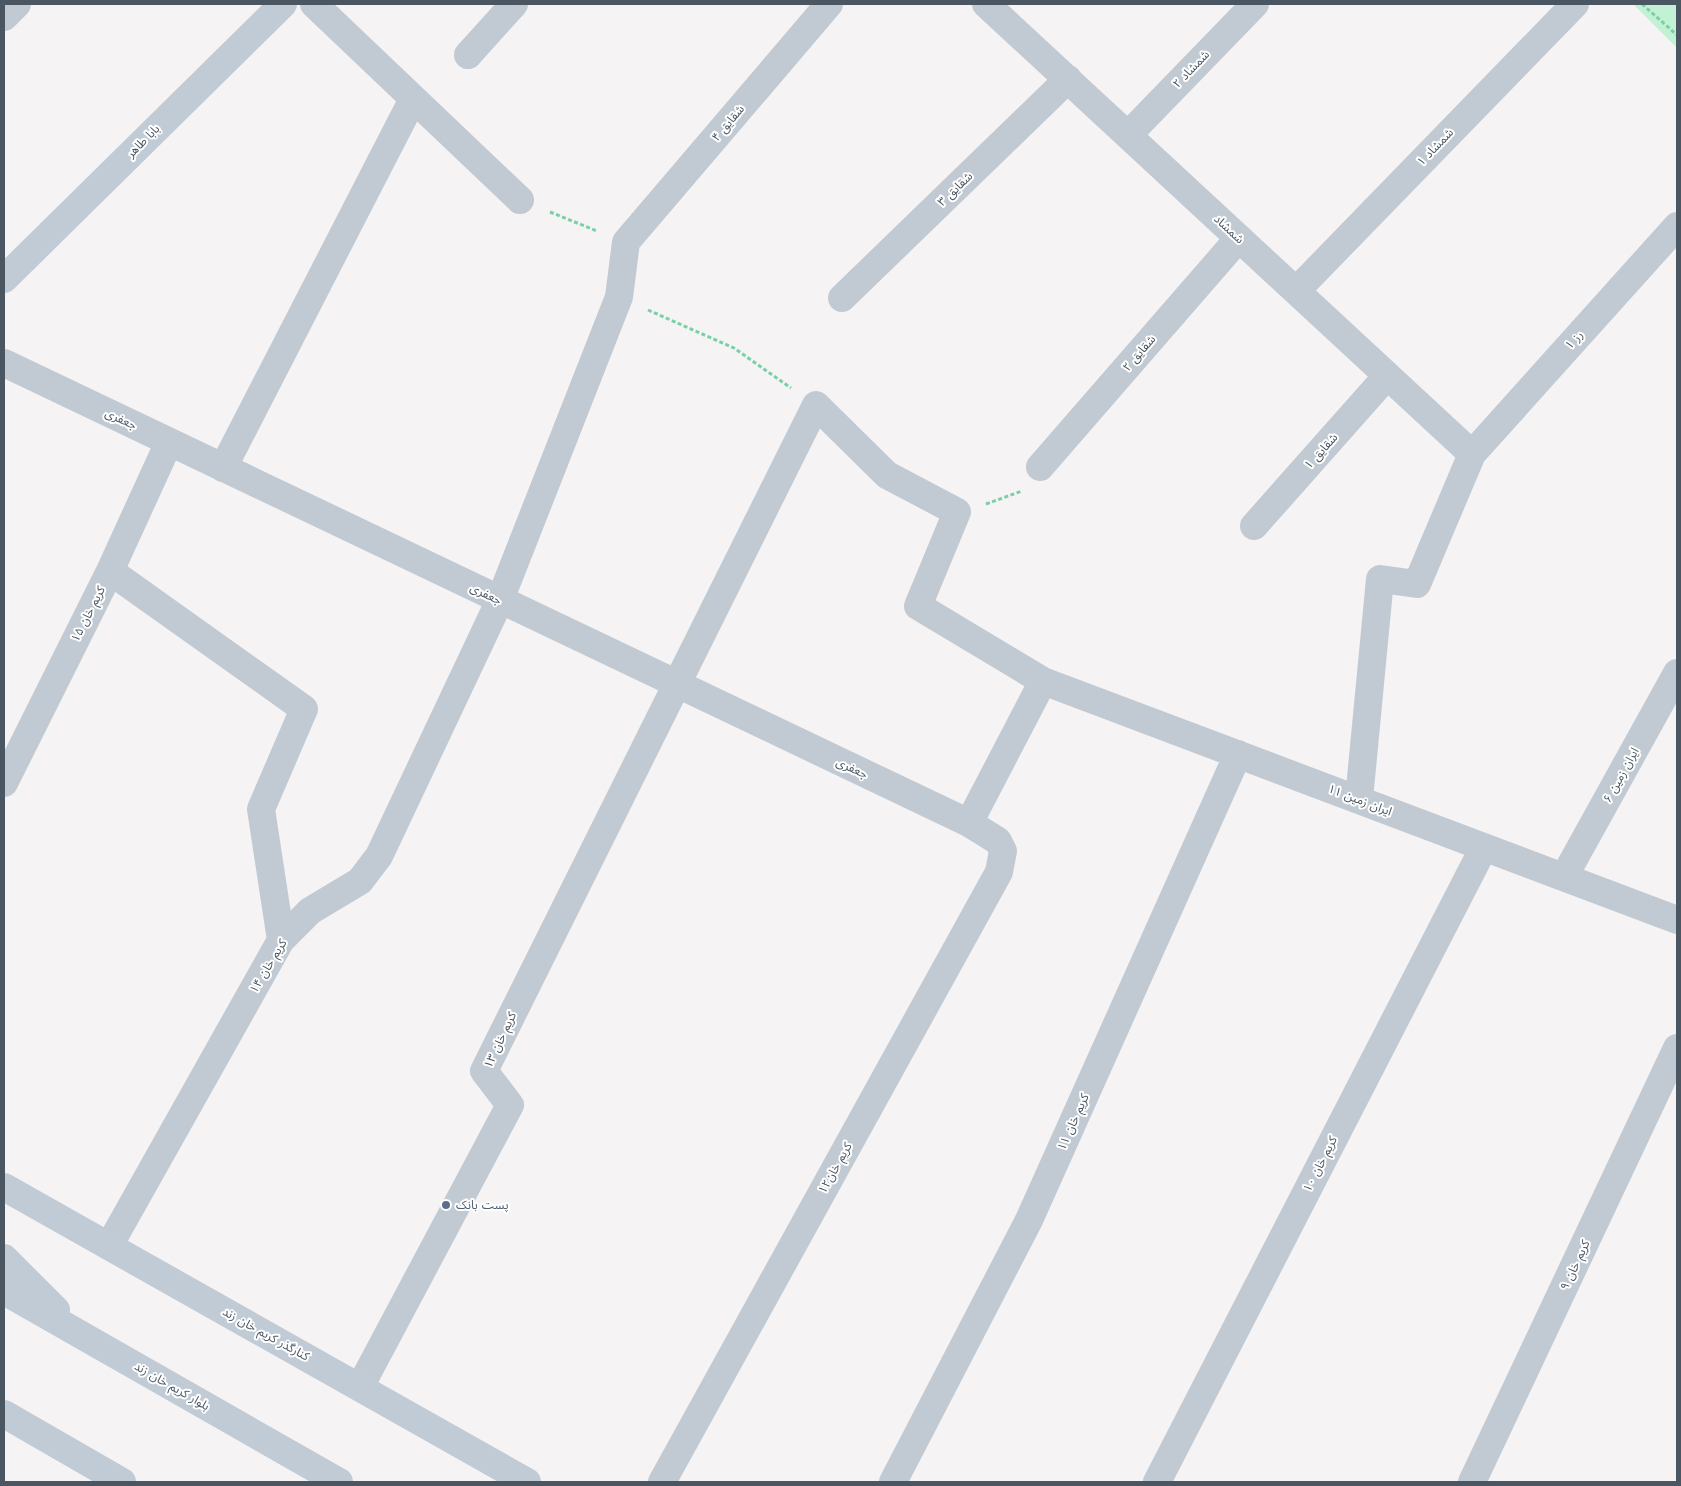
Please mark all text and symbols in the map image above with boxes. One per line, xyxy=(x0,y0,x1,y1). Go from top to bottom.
street label: شمشاد ۲ xyxy=(1170,47,1212,91)
street label: شقایق ۴ xyxy=(709,102,748,145)
street label: بابا طاهر xyxy=(123,122,162,161)
street label: شمشاد ۱ xyxy=(1414,125,1456,169)
street label: شقایق ۳ xyxy=(935,169,976,210)
street label: شمشاد xyxy=(1211,212,1247,246)
street label: رز ۱ xyxy=(1562,328,1586,352)
street label: شقایق ۲ xyxy=(1120,332,1159,375)
street label: جعفری xyxy=(103,406,139,432)
street label: شقایق ۱ xyxy=(1301,430,1341,472)
street label: جعفری xyxy=(468,580,504,608)
street label: کریم خان ۱۵ xyxy=(68,583,110,645)
street label: ایران زمین ۶ xyxy=(1600,745,1642,805)
street label: جعفری xyxy=(834,755,870,781)
street label: ایران زمین ۱۱ xyxy=(1326,781,1394,819)
street label: کریم خان ۱۴ xyxy=(246,936,292,997)
street label: کریم خان ۱۳ xyxy=(481,1009,521,1071)
street label: کریم خان ۱۱ xyxy=(1054,1091,1094,1153)
street label: کریم خان ۱۰ xyxy=(1300,1133,1342,1195)
street label: کریم خان۱۲ xyxy=(815,1139,857,1197)
place label: پست بانک xyxy=(456,1198,509,1213)
marker: پست بانک xyxy=(440,1199,452,1211)
street label: کریم خان ۹ xyxy=(1557,1237,1595,1293)
street label: کنارگذر کریم خان زند xyxy=(219,1304,313,1366)
street label: بلوار کریم خان زند xyxy=(131,1359,212,1415)

